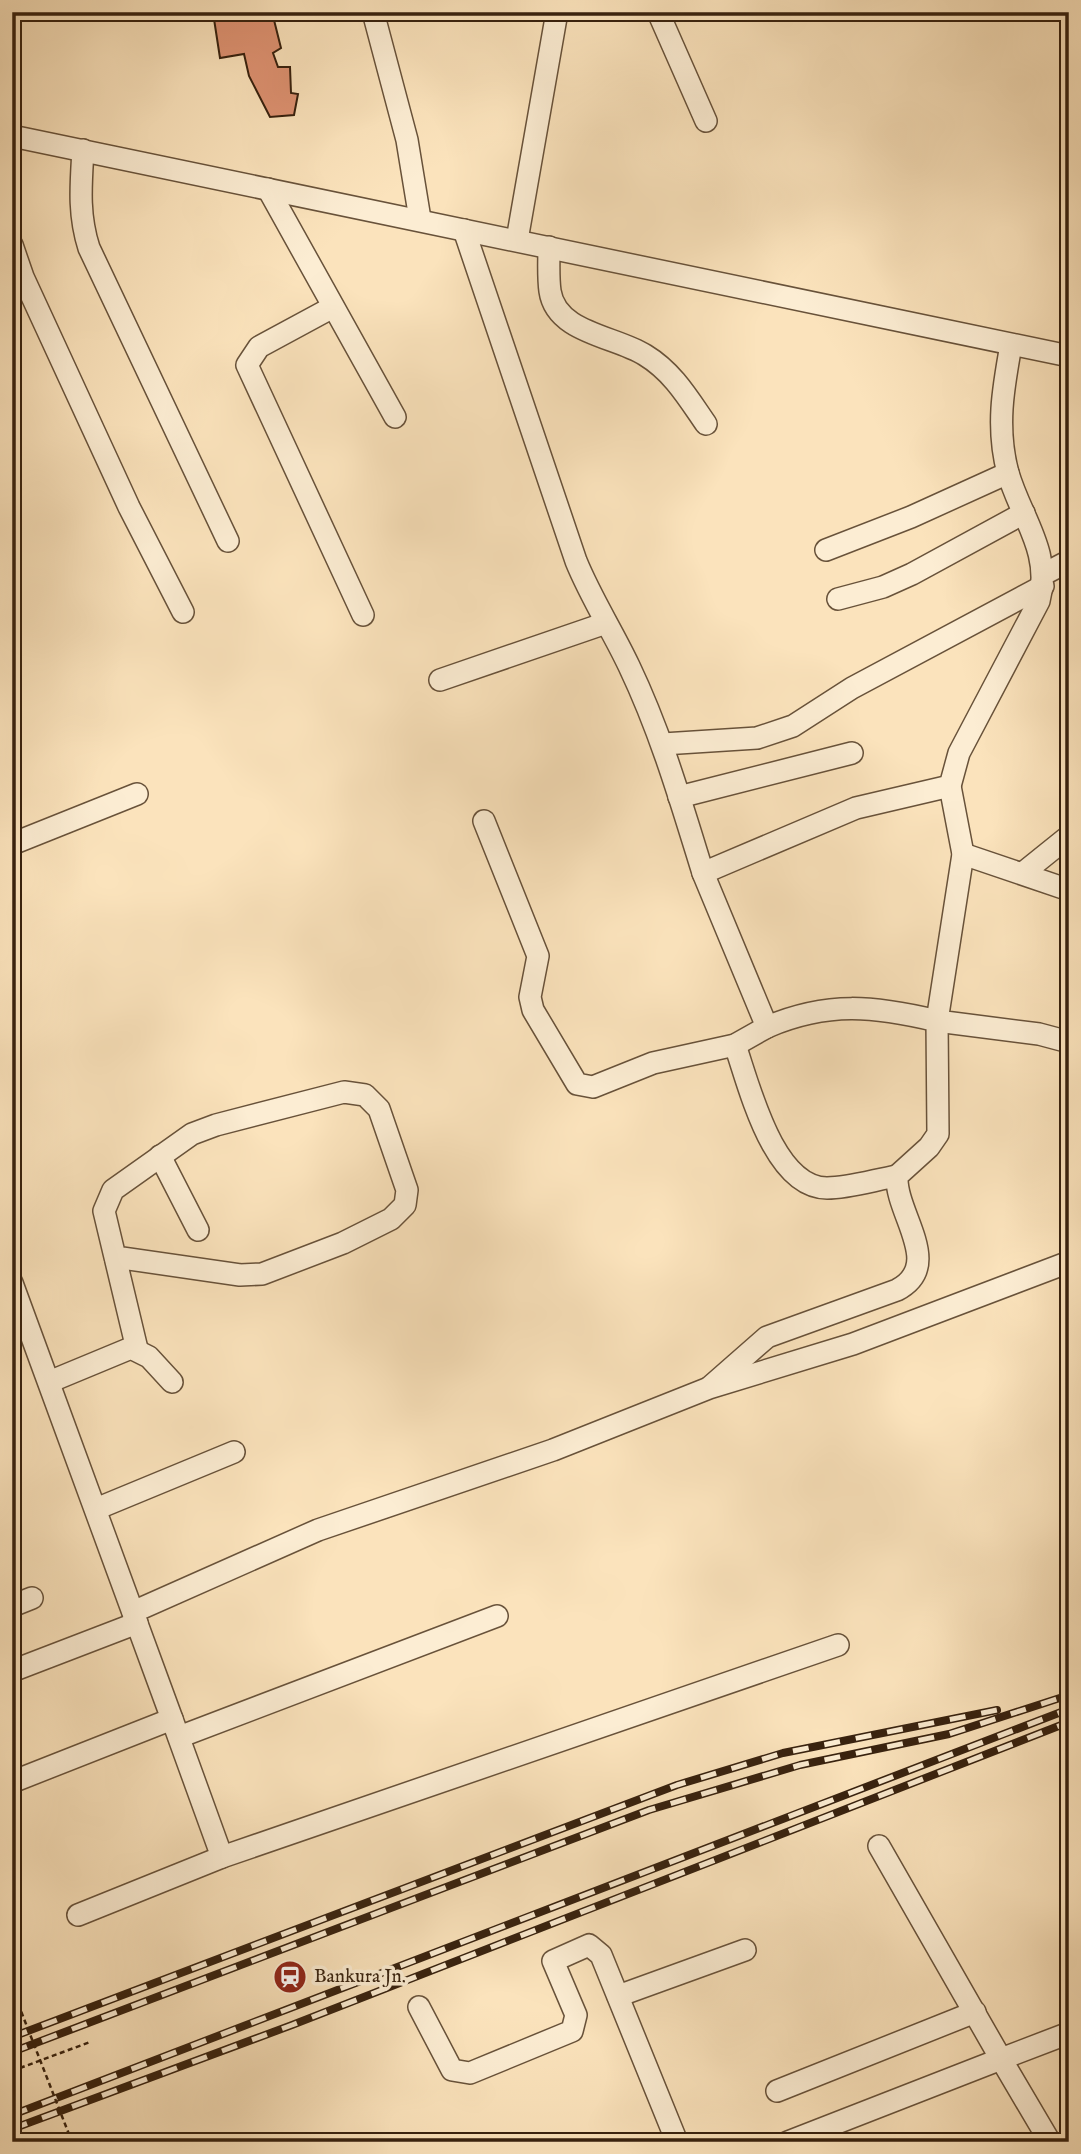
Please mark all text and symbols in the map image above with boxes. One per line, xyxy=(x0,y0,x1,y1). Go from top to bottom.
station icon: Bankura Jn. xyxy=(271,1958,309,1996)
place label: Bankura Jn. xyxy=(314,1965,406,1989)

